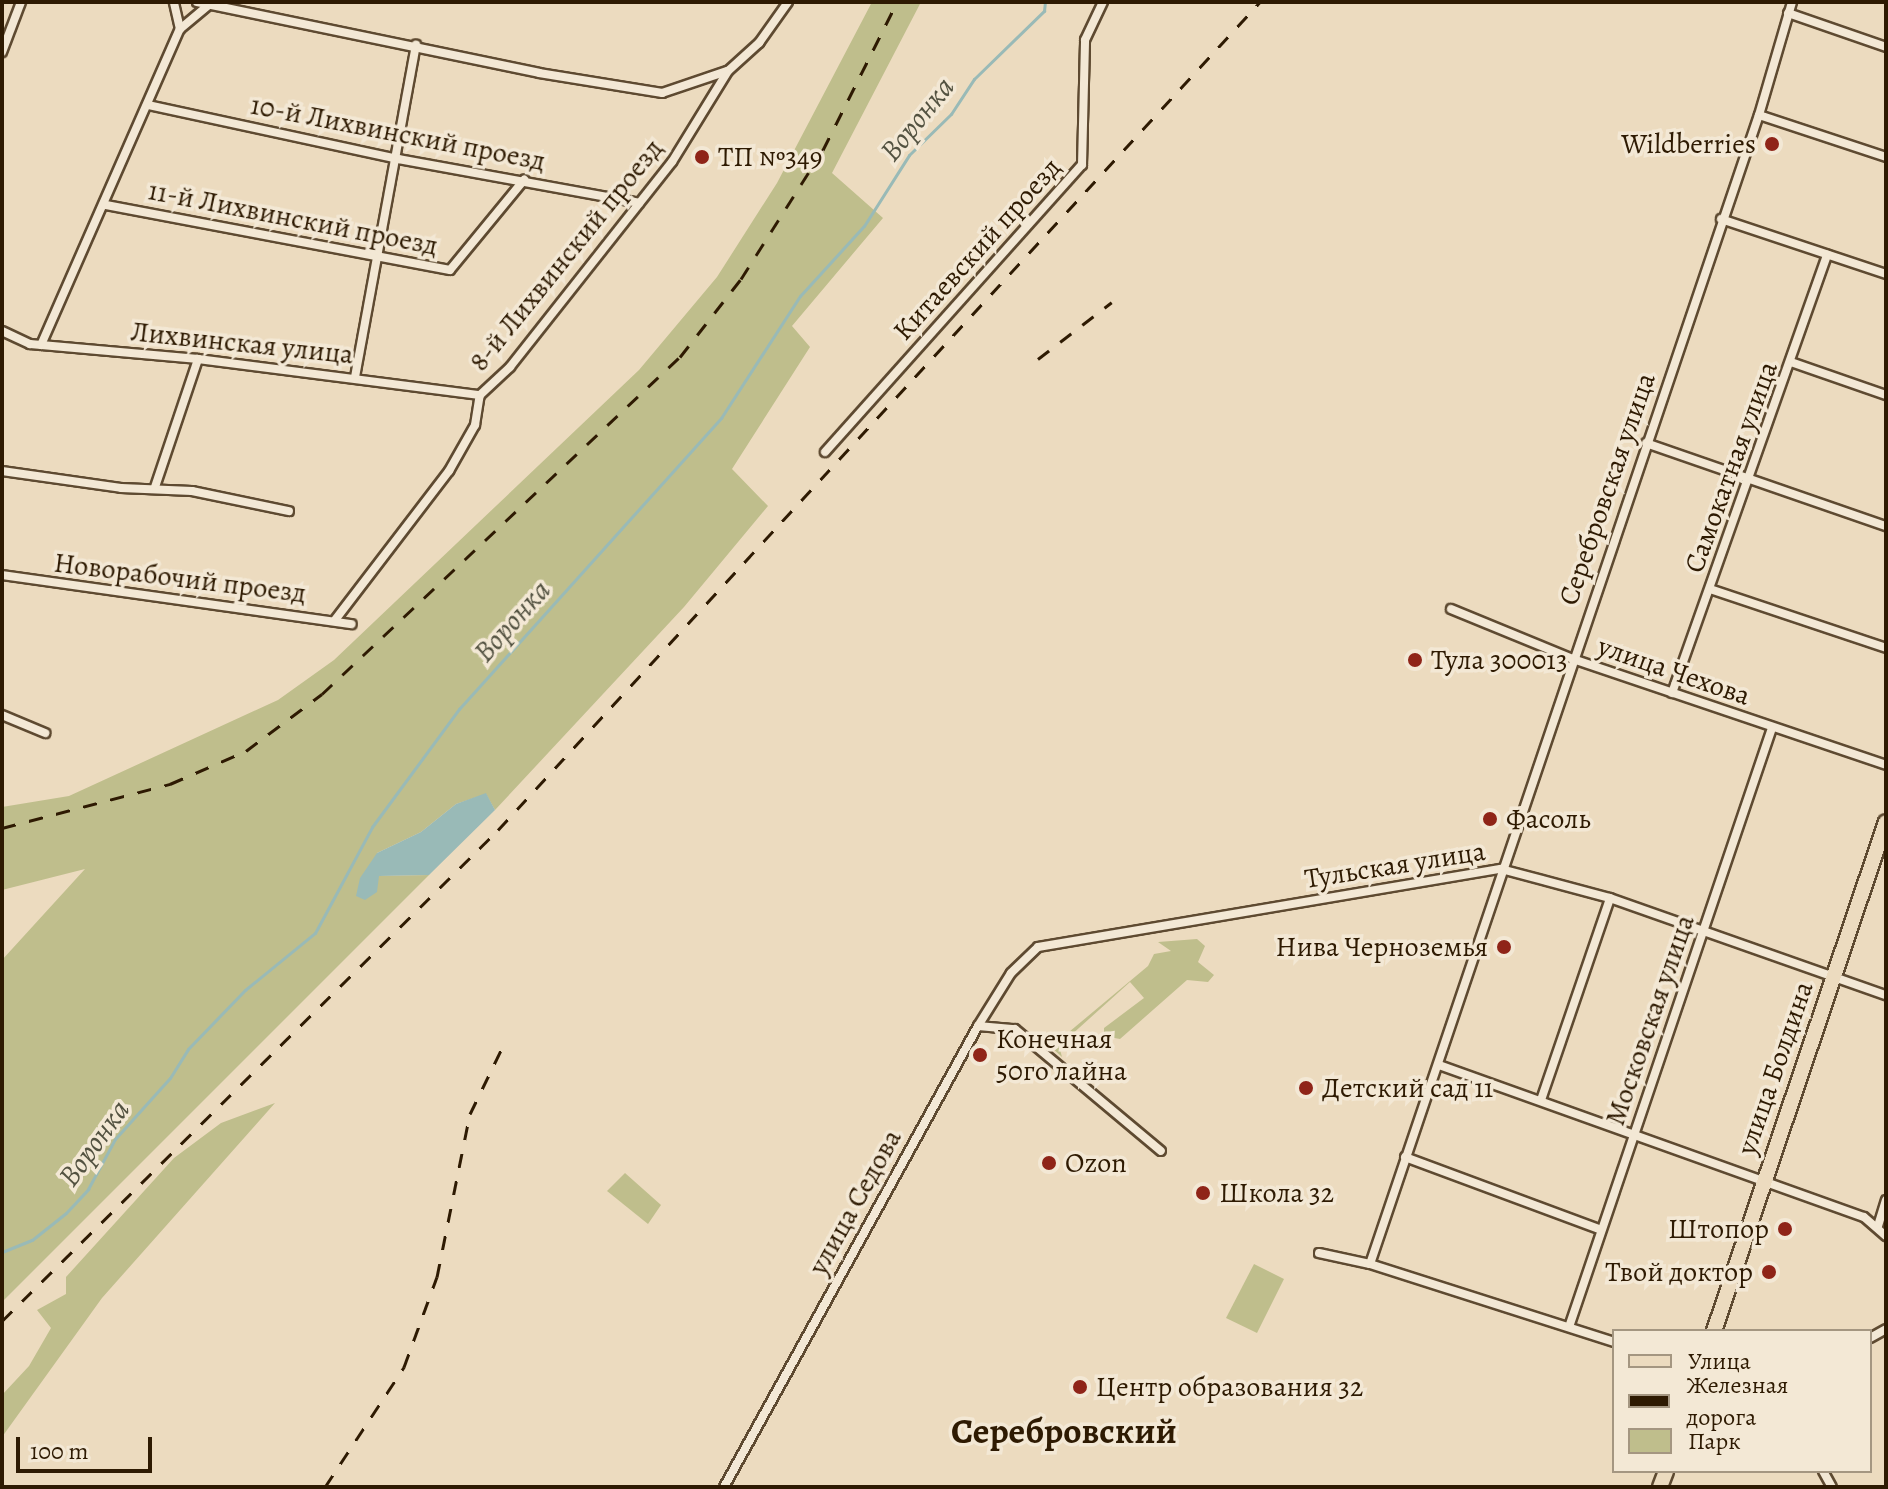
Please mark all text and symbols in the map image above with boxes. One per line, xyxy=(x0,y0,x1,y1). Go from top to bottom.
water label: Воронка xyxy=(872,70,962,168)
street label: 10-й Лихвинский проезд xyxy=(248,88,548,178)
place label: Wildberries xyxy=(1621,127,1756,161)
street label: 8-й Лихвинский проезд xyxy=(462,132,670,378)
marker: Wildberries xyxy=(1763,135,1781,153)
place label: ТП №349 xyxy=(718,140,822,174)
marker: ТП №349 xyxy=(693,148,711,166)
street label: Китаевский проезд xyxy=(886,151,1068,347)
street label: 11-й Лихвинский проезд xyxy=(145,173,441,263)
street label: Лихвинская улица xyxy=(129,315,355,371)
street label: Самокатная улица xyxy=(1677,357,1785,577)
street label: Серебровская улица xyxy=(1551,368,1663,610)
street label: Новорабочий проезд xyxy=(52,546,308,610)
water label: Воронка xyxy=(466,573,558,669)
street label: улица Чехова xyxy=(1593,629,1755,713)
place label: Тула 300013 xyxy=(1431,643,1568,677)
marker: Тула 300013 xyxy=(1406,651,1424,669)
place label: Фасоль xyxy=(1506,802,1591,836)
marker: Фасоль xyxy=(1481,810,1499,828)
street label: Тульская улица xyxy=(1302,834,1488,896)
street label: Московская улица xyxy=(1598,910,1702,1130)
place label: Нива Черноземья xyxy=(1276,930,1488,964)
marker: Нива Черноземья xyxy=(1495,938,1513,956)
street label: улица Болдина xyxy=(1730,977,1820,1159)
place label: Конечная 50го лайна xyxy=(996,1022,1127,1088)
marker: Конечная 50го лайна xyxy=(971,1046,989,1064)
place label: Детский сад 11 xyxy=(1322,1071,1493,1105)
marker: Детский сад 11 xyxy=(1297,1079,1315,1097)
water label: Воронка xyxy=(51,1093,137,1193)
street label: улица Седова xyxy=(801,1123,909,1281)
place label: Ozon xyxy=(1065,1146,1127,1180)
marker: Ozon xyxy=(1040,1154,1058,1172)
place label: Школа 32 xyxy=(1219,1176,1334,1210)
marker: Школа 32 xyxy=(1194,1184,1212,1202)
place label: Штопор xyxy=(1668,1212,1769,1246)
marker: Штопор xyxy=(1776,1220,1794,1238)
place label: Твой доктор xyxy=(1605,1255,1753,1289)
marker: Твой доктор xyxy=(1760,1263,1778,1281)
legend xyxy=(1612,1329,1872,1473)
text: Улица xyxy=(1688,1345,1751,1377)
text: Железная дорога xyxy=(1686,1369,1788,1433)
place label: Центр образования 32 xyxy=(1096,1370,1363,1404)
marker: Центр образования 32 xyxy=(1071,1378,1089,1396)
district label: Серебровский xyxy=(951,1409,1177,1453)
scale bar xyxy=(20,1421,156,1471)
text: Парк xyxy=(1688,1425,1741,1457)
text: 100 m xyxy=(30,1435,89,1467)

